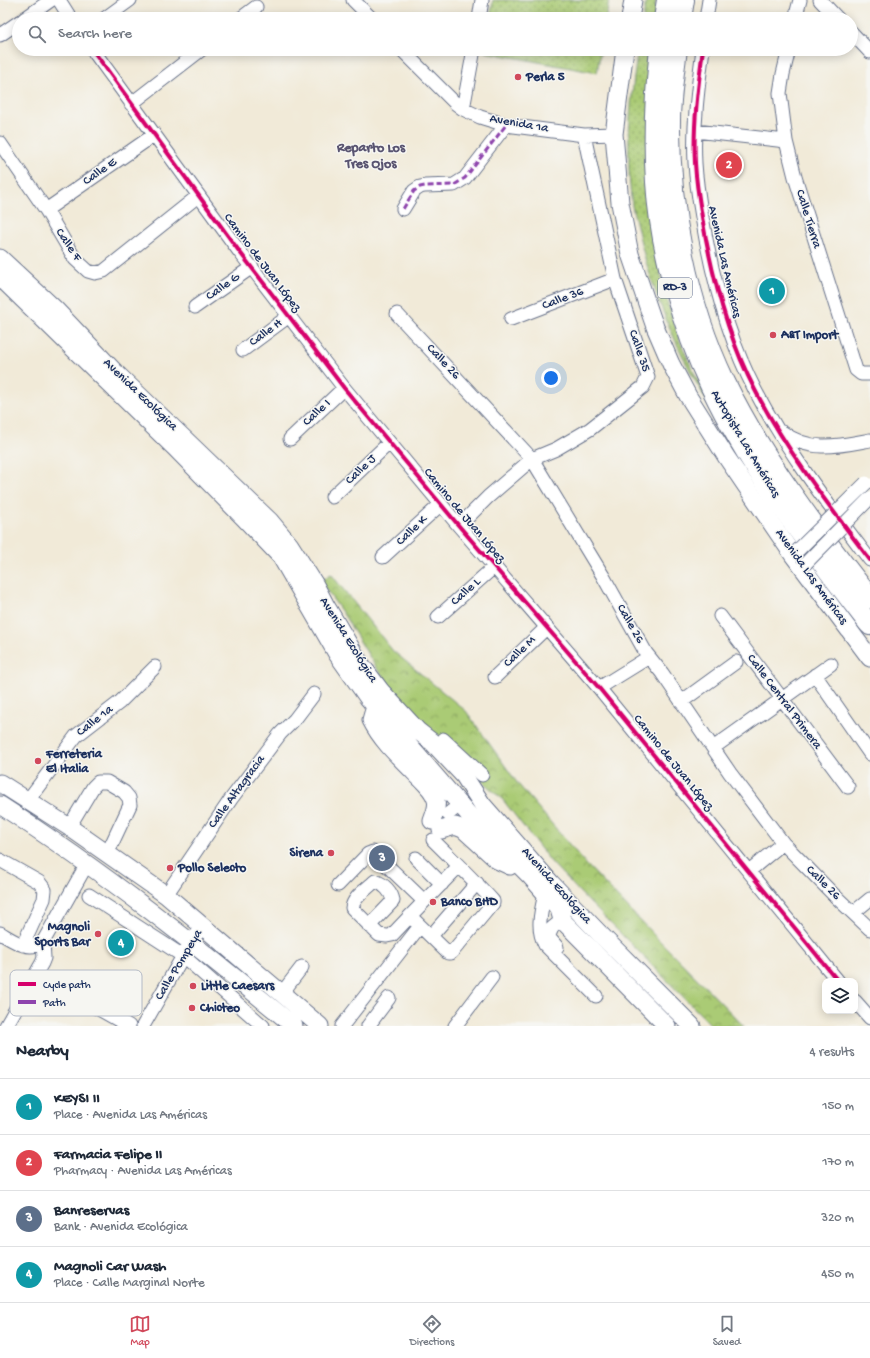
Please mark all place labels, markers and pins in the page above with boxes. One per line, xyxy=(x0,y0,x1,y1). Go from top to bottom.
place label: Perla 5 xyxy=(525,70,565,85)
marker: Perla 5 xyxy=(513,72,523,82)
pin: 2 xyxy=(716,150,742,180)
pin: 1 xyxy=(759,276,785,306)
place label: A&T Import xyxy=(780,328,840,344)
marker: A&T Import xyxy=(768,330,778,340)
place label: Ferreteria El Italia xyxy=(45,747,103,777)
marker: Ferreteria El Italia xyxy=(33,756,43,766)
pin: 3 xyxy=(369,843,395,873)
place label: Sirena xyxy=(289,846,324,861)
marker: Sirena xyxy=(326,848,336,858)
place label: Pollo Selecto xyxy=(177,861,247,876)
marker: Pollo Selecto xyxy=(165,863,175,873)
place label: Banco BHD xyxy=(440,895,498,910)
marker: Banco BHD xyxy=(428,897,438,907)
place label: Magnoli Sports Bar xyxy=(35,920,91,951)
pin: 4 xyxy=(108,928,134,958)
marker: Magnoli Sports Bar xyxy=(93,929,103,939)
place label: Little Caesars xyxy=(201,979,275,994)
marker: Little Caesars xyxy=(188,981,198,991)
place label: Chicteo xyxy=(199,1001,240,1016)
marker: Chicteo xyxy=(187,1003,197,1013)

